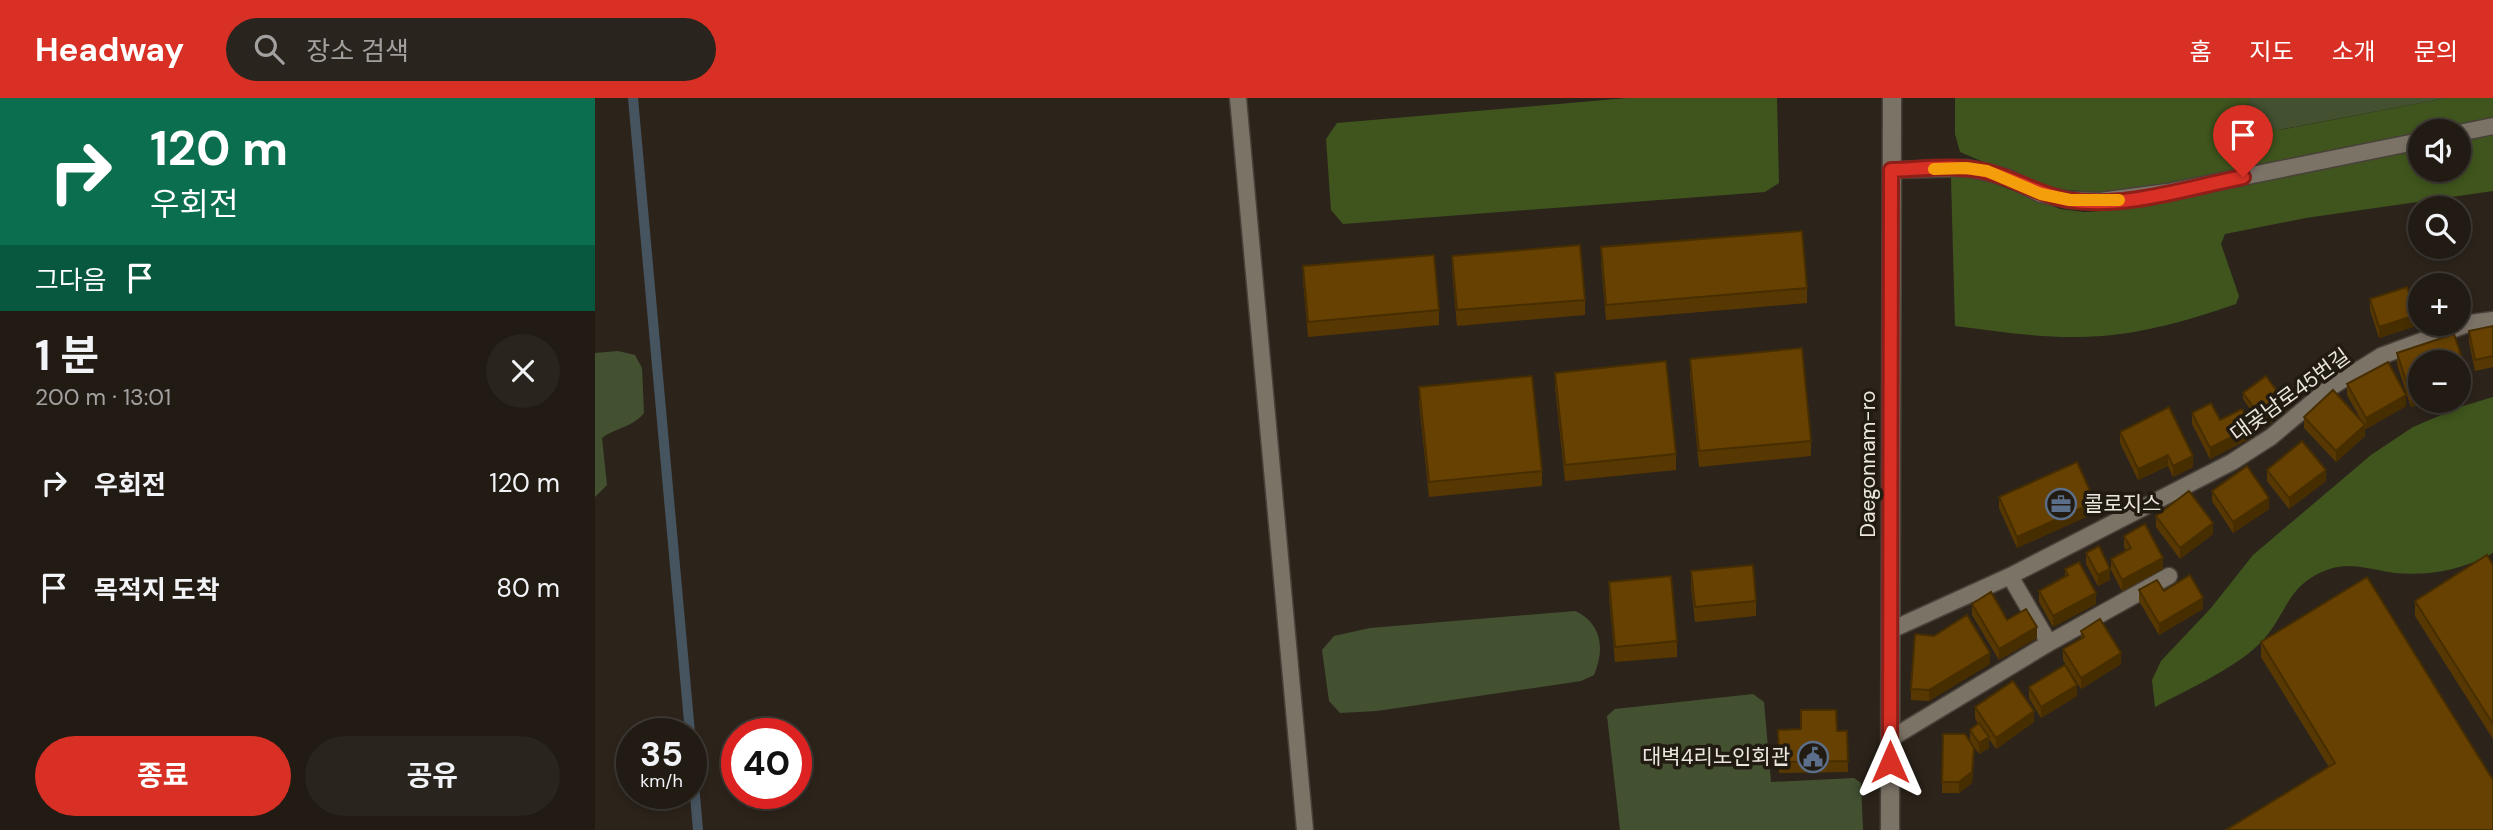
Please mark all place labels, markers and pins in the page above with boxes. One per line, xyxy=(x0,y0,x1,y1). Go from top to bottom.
pin xyxy=(2213,105,2273,177)
office icon: 콜로지스 xyxy=(2044,487,2078,521)
place label: 콜로지스 xyxy=(2084,490,2161,518)
public building icon: 대벽4리노인회관 xyxy=(1796,740,1830,774)
place label: 대벽4리노인회관 xyxy=(1642,743,1790,771)

